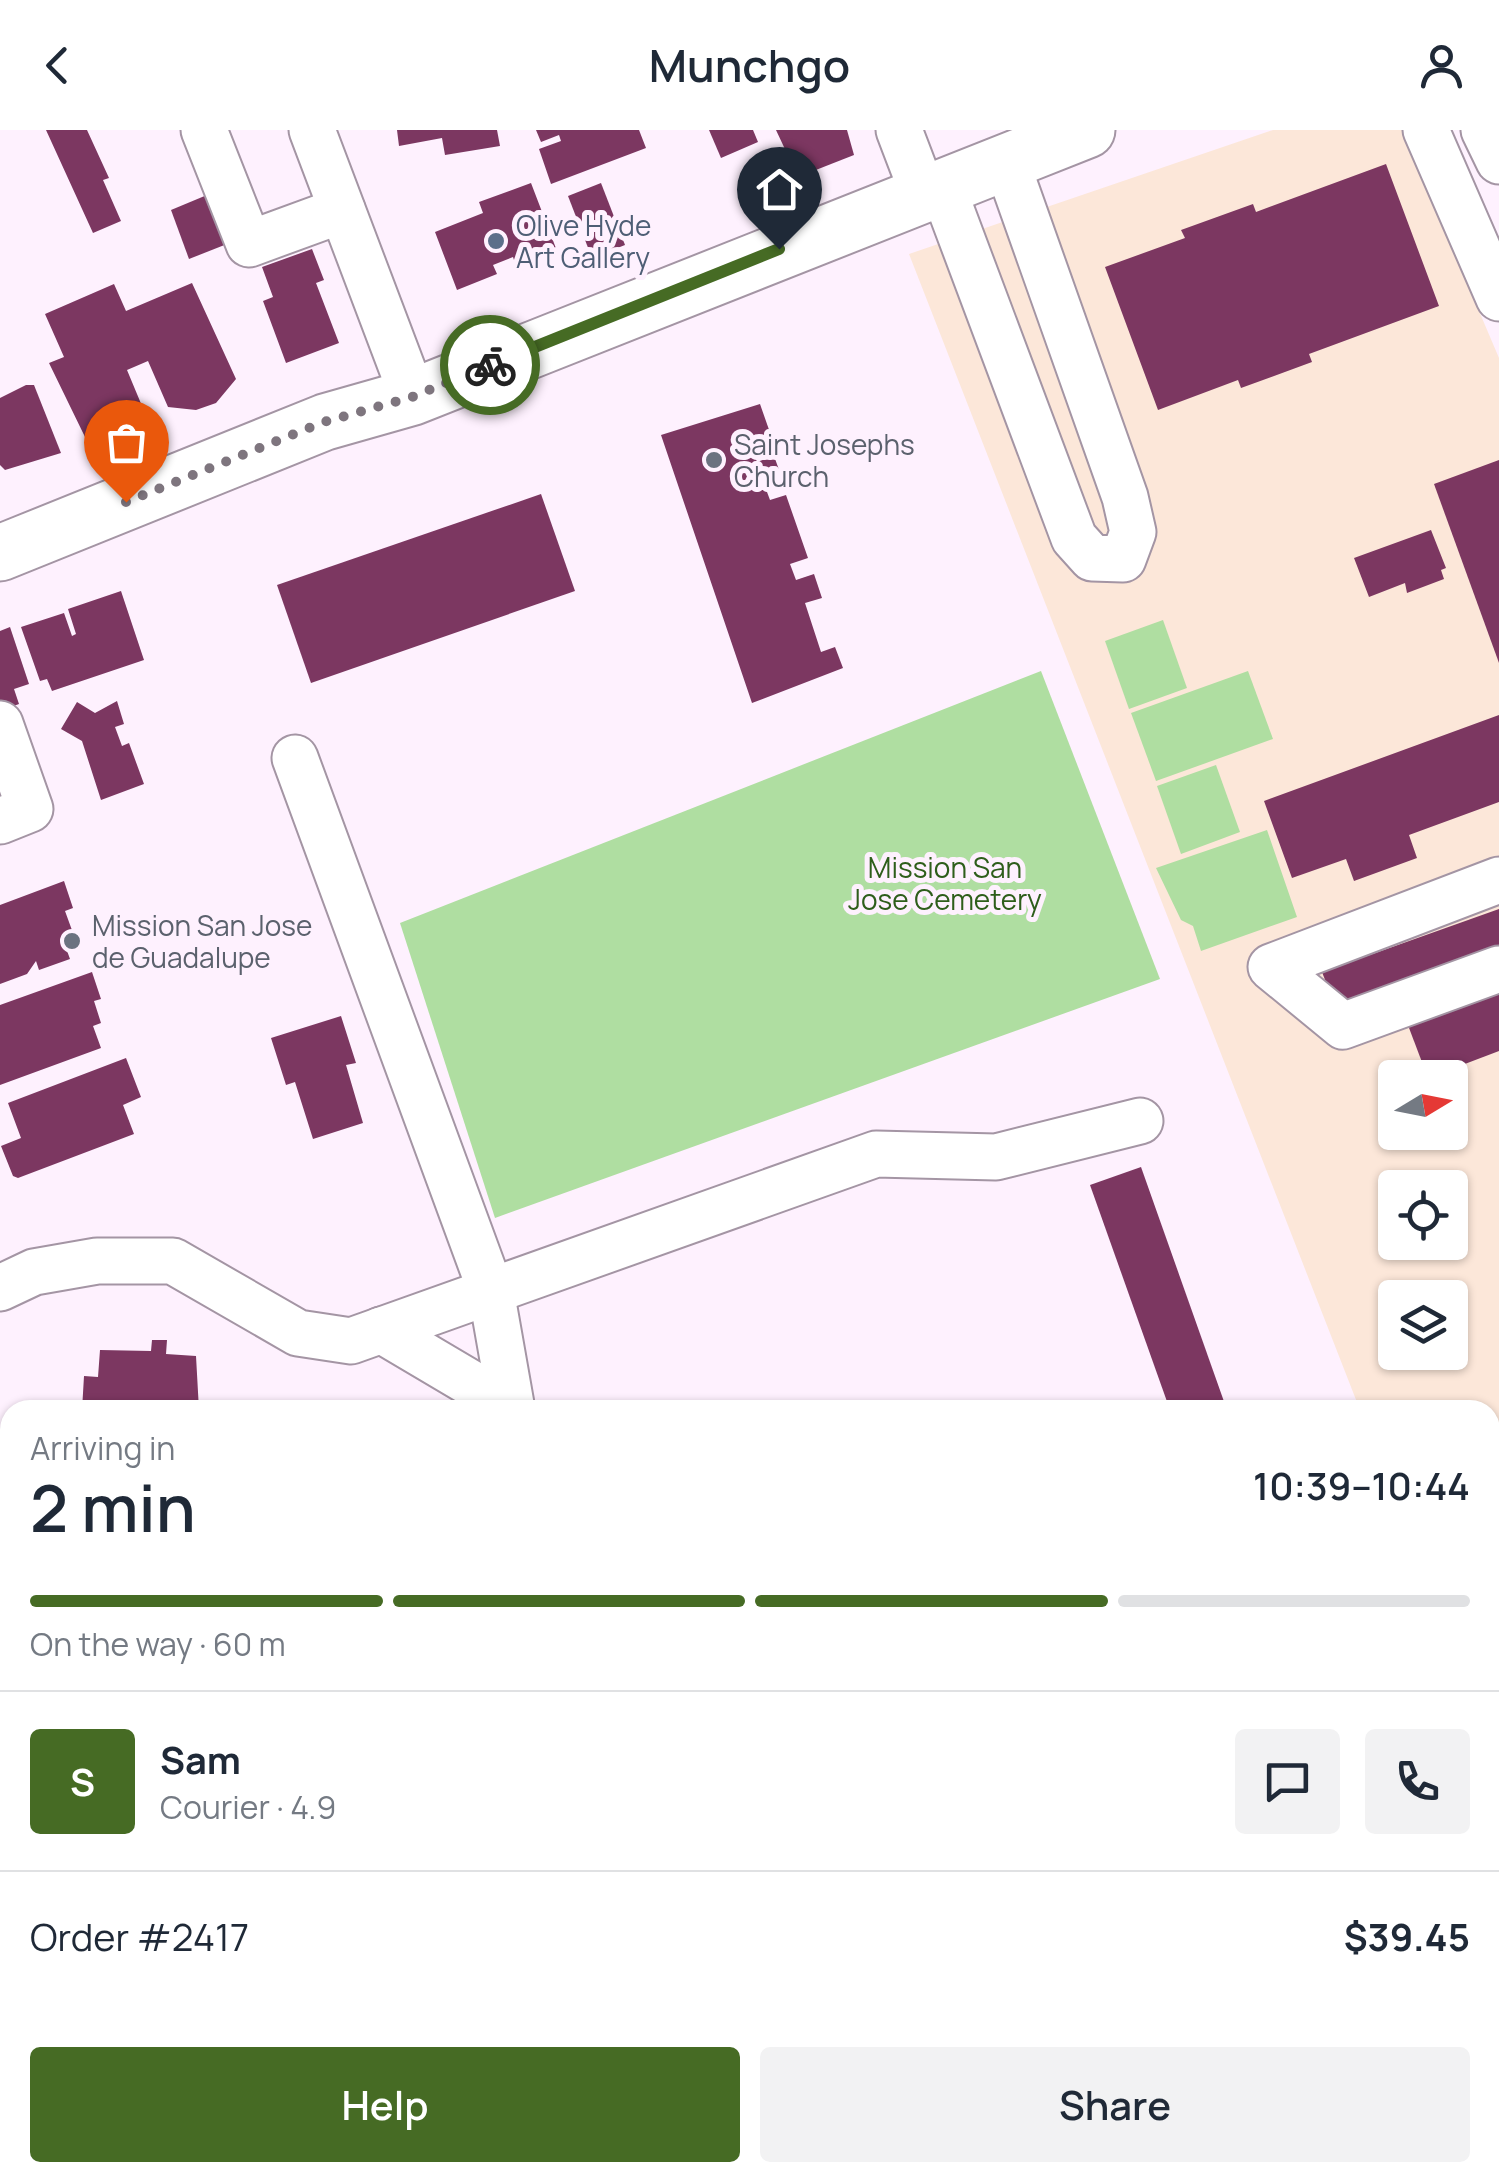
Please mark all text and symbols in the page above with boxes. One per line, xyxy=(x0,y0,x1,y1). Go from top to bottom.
text: Munchgo xyxy=(649,34,850,96)
icon: back xyxy=(30,38,85,93)
icon: person xyxy=(1414,38,1469,93)
pin xyxy=(737,147,822,250)
icon: home xyxy=(752,162,807,217)
place label: Olive Hyde Art Gallery xyxy=(516,206,651,276)
marker: Olive Hyde Art Gallery xyxy=(485,230,507,252)
courier xyxy=(440,315,540,415)
icon: bike xyxy=(463,338,518,393)
pin xyxy=(84,400,169,503)
icon: bag xyxy=(99,415,154,470)
place label: Saint Josephs Church xyxy=(734,425,915,495)
marker: Saint Josephs Church xyxy=(703,449,725,471)
park label: Mission San Jose Cemetery xyxy=(848,848,1042,918)
place label: Mission San Jose de Guadalupe xyxy=(92,906,312,976)
marker: Mission San Jose de Guadalupe xyxy=(61,930,83,952)
north arrow xyxy=(1378,1060,1468,1150)
map controls xyxy=(1378,1060,1468,1370)
button: locate xyxy=(1378,1170,1468,1260)
button: layers xyxy=(1378,1280,1468,1370)
text: Arriving in xyxy=(30,1426,175,1470)
text: 10:39–10:44 xyxy=(1253,1459,1470,1511)
text: 2 min xyxy=(30,1463,196,1552)
text: On the way · 60 m xyxy=(30,1622,286,1666)
button: chat xyxy=(1235,1729,1340,1834)
button: phone xyxy=(1365,1729,1470,1834)
text: Sam xyxy=(160,1733,241,1785)
text: S xyxy=(70,1755,95,1807)
text: Courier · 4.9 xyxy=(160,1785,336,1829)
text: Order #2417 xyxy=(30,1910,249,1962)
text: $39.45 xyxy=(1344,1910,1470,1962)
button: Help xyxy=(30,2047,740,2162)
button: Share xyxy=(760,2047,1470,2162)

